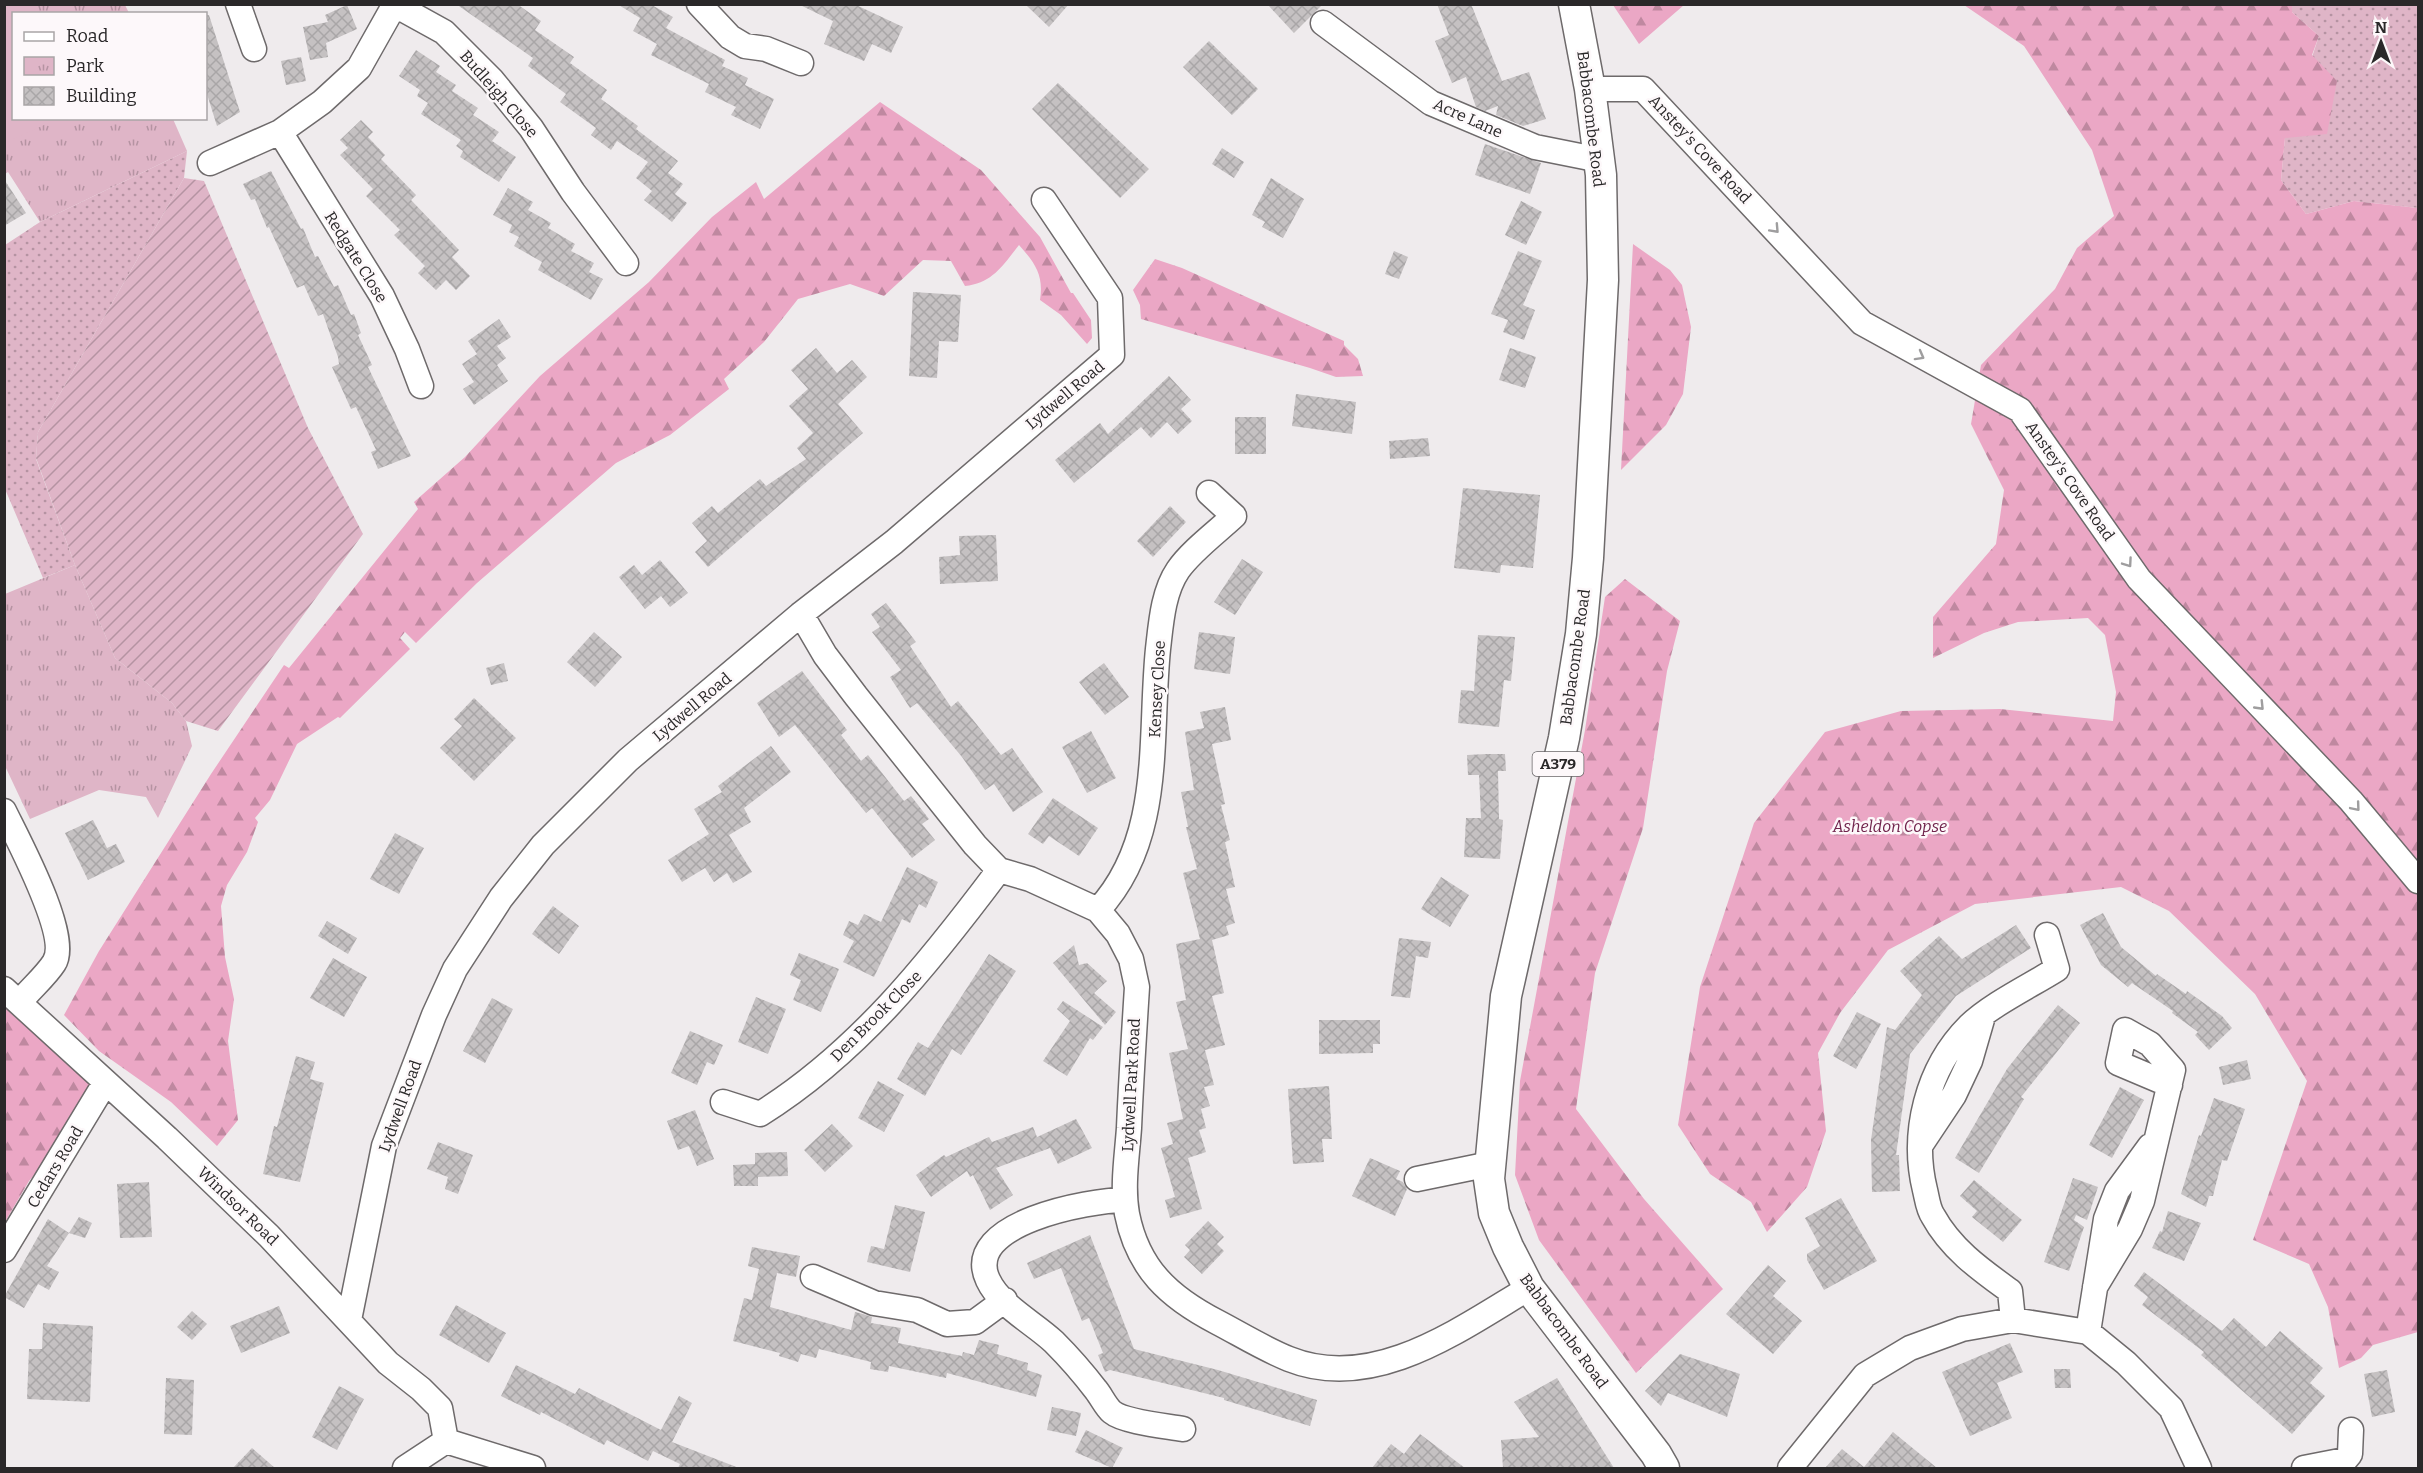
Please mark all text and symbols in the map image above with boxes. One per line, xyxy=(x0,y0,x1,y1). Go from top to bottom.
legend xyxy=(12,12,207,120)
north arrow xyxy=(2351,12,2411,72)
text: N xyxy=(2375,18,2387,37)
text: Road xyxy=(66,25,109,47)
street label: Budleigh Close xyxy=(456,46,542,142)
street label: Babbacombe Road xyxy=(1573,50,1609,189)
text: Park xyxy=(66,55,105,77)
text: Building xyxy=(66,85,137,107)
street label: Anstey's Cove Road xyxy=(1645,91,1756,208)
street label: Acre Lane xyxy=(1430,94,1506,142)
street label: Redgate Close xyxy=(321,208,391,306)
one-way arrow xyxy=(1768,222,1779,233)
one-way arrow xyxy=(1914,349,1925,360)
street label: Lydwell Road xyxy=(1022,356,1109,433)
street label: Anstey's Cove Road xyxy=(2022,418,2119,545)
one-way arrow xyxy=(2121,556,2132,567)
street label: Babbacombe Road xyxy=(1556,587,1594,726)
street label: Kensey Close xyxy=(1145,640,1169,738)
street label: Lydwell Road xyxy=(649,668,736,745)
one-way arrow xyxy=(2253,699,2264,709)
road number: A379 xyxy=(1532,752,1584,776)
one-way arrow xyxy=(2349,800,2360,811)
park label: Asheldon Copse xyxy=(1832,817,1947,836)
street label: Den Brook Close xyxy=(827,967,925,1065)
street label: Lydwell Park Road xyxy=(1118,1017,1144,1152)
street label: Lydwell Road xyxy=(375,1057,426,1155)
street label: Cedars Road xyxy=(23,1122,87,1211)
street label: Windsor Road xyxy=(194,1163,283,1250)
street label: Babbacombe Road xyxy=(1516,1270,1612,1392)

